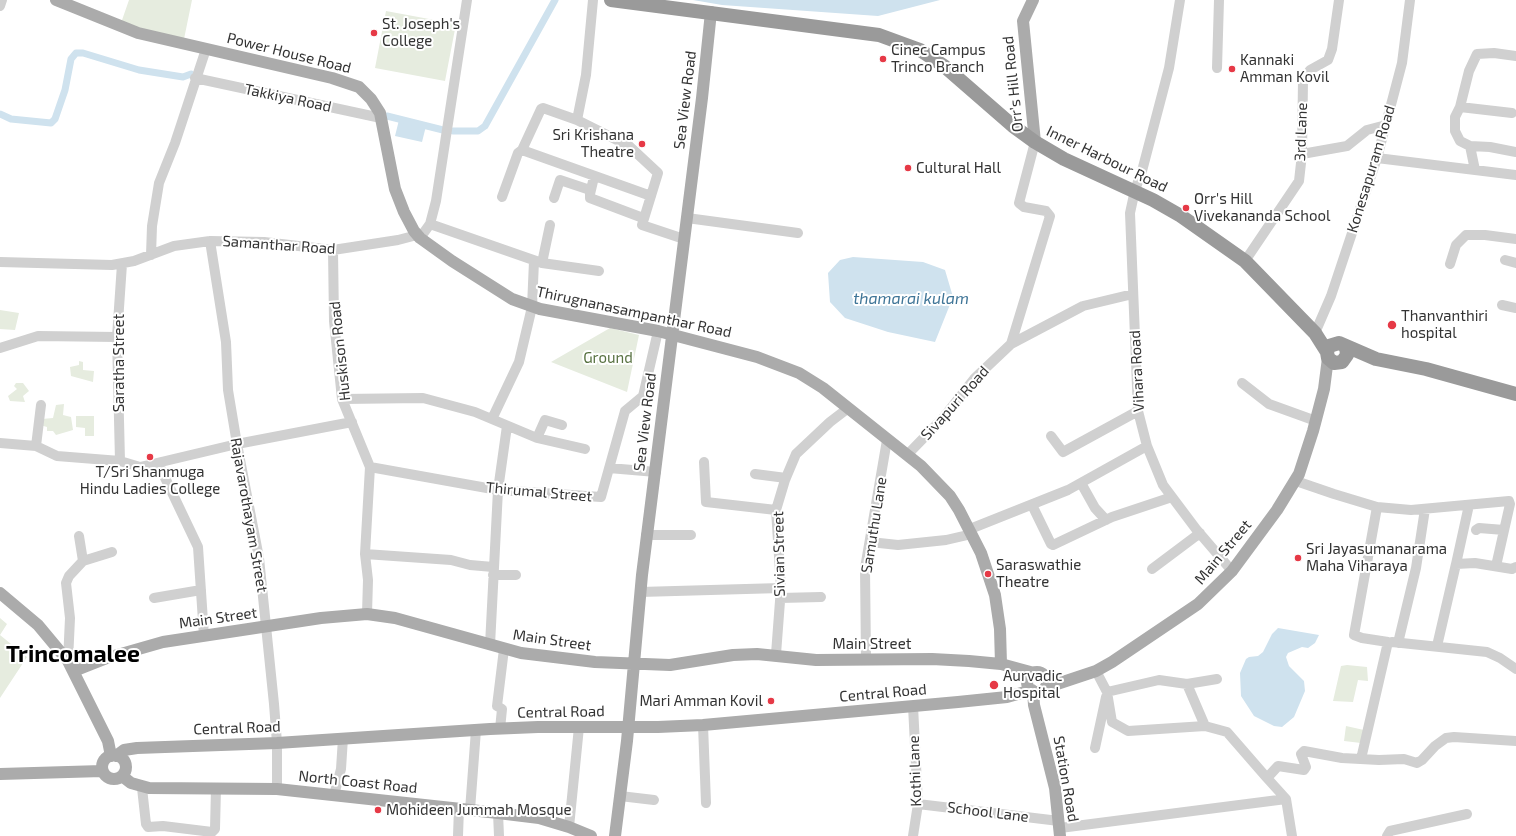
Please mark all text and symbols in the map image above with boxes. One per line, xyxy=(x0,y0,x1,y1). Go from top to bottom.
place label: St. Joseph's College xyxy=(382,15,460,50)
marker: St. Joseph's College xyxy=(369,28,379,38)
street label: Power House Road xyxy=(225,29,353,77)
street label: Orr’s Hill Road xyxy=(999,35,1027,133)
place label: Cinec Campus Trinco Branch xyxy=(891,41,986,76)
street label: Sea View Road xyxy=(670,50,700,150)
place label: Kannaki Amman Kovil xyxy=(1240,51,1329,86)
marker: Cinec Campus Trinco Branch xyxy=(878,54,888,64)
marker: Kannaki Amman Kovil xyxy=(1227,64,1237,74)
street label: Takkiya Road xyxy=(243,80,333,116)
street label: 3rd Lane xyxy=(1291,102,1311,162)
street label: Konesapuram Road xyxy=(1343,103,1399,235)
street label: Inner Harbour Road xyxy=(1043,122,1171,196)
place label: Sri Krishana Theatre xyxy=(552,126,634,161)
marker: Sri Krishana Theatre xyxy=(637,139,647,149)
place label: Cultural Hall xyxy=(916,159,1001,177)
marker: Cultural Hall xyxy=(903,163,913,173)
place label: Orr's Hill Vivekananda School xyxy=(1194,190,1330,225)
marker: Orr's Hill Vivekananda School xyxy=(1181,203,1191,213)
street label: Samanthar Road xyxy=(222,232,336,258)
street label: Thirugnanasampanthar Road xyxy=(535,282,733,342)
water label: thamarai kulam xyxy=(853,289,969,309)
street label: Huskison Road xyxy=(326,300,354,402)
place label: Thanvanthiri hospital xyxy=(1401,307,1488,342)
street label: Saratha Street xyxy=(110,314,128,412)
marker: Thanvanthiri hospital xyxy=(1386,319,1398,331)
street label: Vihara Road xyxy=(1126,330,1148,412)
park label: Ground xyxy=(583,349,633,367)
street label: Sivapuri Road xyxy=(917,362,993,444)
street label: Sea View Road xyxy=(630,372,660,472)
street label: Rajavarothayam Street xyxy=(227,436,271,594)
marker: T/Sri Shanmuga Hindu Ladies College xyxy=(145,452,155,462)
place label: T/Sri Shanmuga Hindu Ladies College xyxy=(80,463,220,498)
street label: Samuthu Lane xyxy=(857,476,891,574)
street label: Thirumal Street xyxy=(485,478,593,506)
street label: Sivian Street xyxy=(769,511,789,597)
street label: Main Street xyxy=(1191,516,1255,588)
place label: Sri Jayasumanarama Maha Viharaya xyxy=(1306,540,1447,575)
marker: Sri Jayasumanarama Maha Viharaya xyxy=(1293,553,1303,563)
place label: Saraswathie Theatre xyxy=(996,556,1081,591)
marker: Saraswathie Theatre xyxy=(983,569,993,579)
street label: Main Street xyxy=(178,604,258,632)
street label: Main Street xyxy=(512,626,592,654)
street label: Main Street xyxy=(833,635,911,653)
district label: Trincomalee xyxy=(6,640,140,668)
place label: Aurvadic Hospital xyxy=(1003,667,1063,702)
marker: Aurvadic Hospital xyxy=(988,679,1000,691)
street label: Central Road xyxy=(839,680,927,706)
place label: Mari Amman Kovil xyxy=(639,692,763,710)
marker: Mari Amman Kovil xyxy=(766,696,776,706)
street label: Central Road xyxy=(517,702,605,722)
street label: Central Road xyxy=(193,717,281,739)
street label: Kothi Lane xyxy=(905,735,925,807)
street label: Station Road xyxy=(1050,735,1082,823)
street label: North Coast Road xyxy=(298,767,418,797)
street label: School Lane xyxy=(946,798,1030,826)
place label: Mohideen Jummah Mosque xyxy=(386,801,572,819)
marker: Mohideen Jummah Mosque xyxy=(373,805,383,815)

